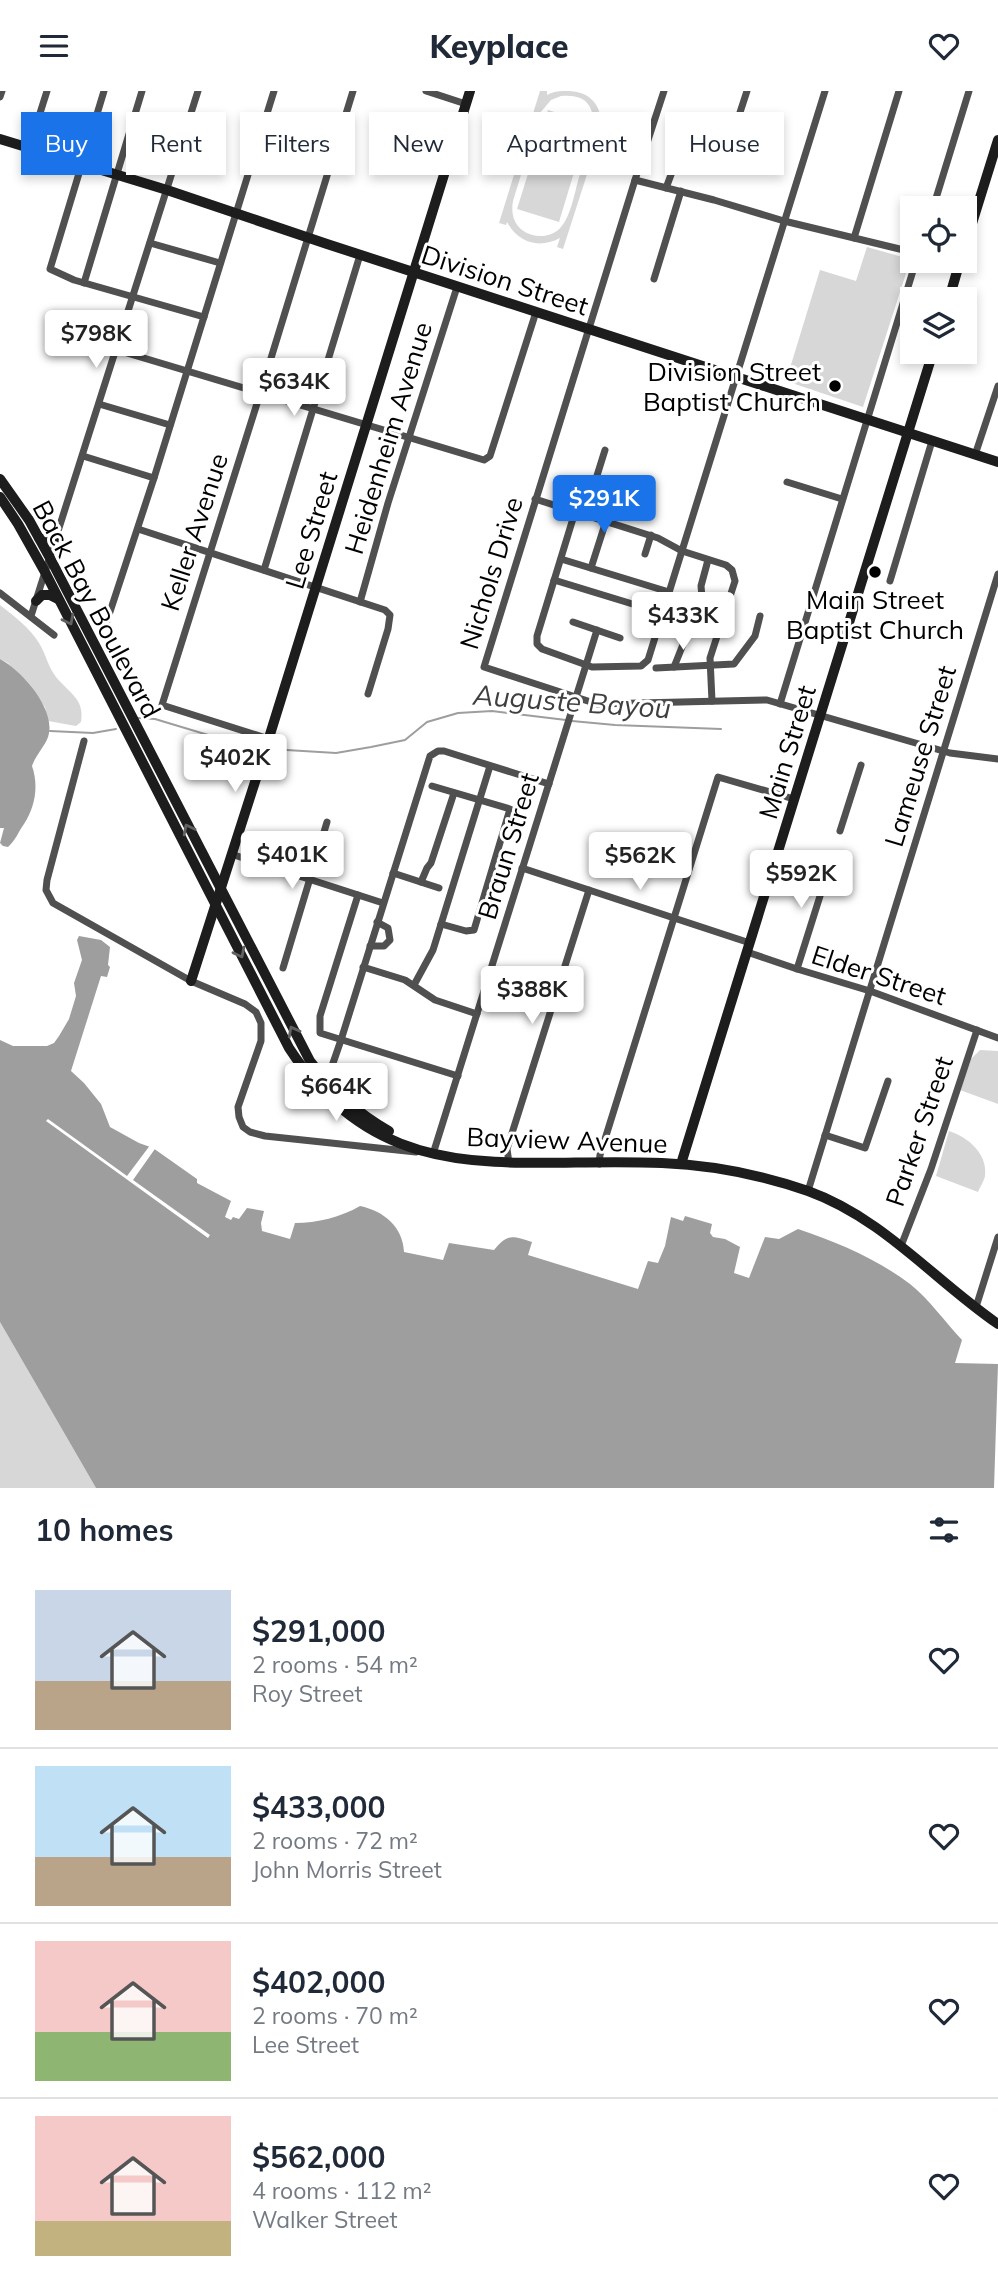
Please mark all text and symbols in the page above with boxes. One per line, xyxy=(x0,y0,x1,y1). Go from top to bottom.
text: Keyplace xyxy=(429,26,569,66)
icon: menu xyxy=(35,27,73,65)
icon: heart xyxy=(925,27,963,65)
chip: Buy xyxy=(21,112,112,175)
chip: Rent xyxy=(126,112,226,175)
chip: Filters xyxy=(240,112,355,175)
chip: New xyxy=(369,112,468,175)
chip: Apartment xyxy=(482,112,651,175)
chip: House xyxy=(665,112,784,175)
map controls xyxy=(900,196,977,364)
button: locate xyxy=(900,196,977,273)
street label: Division Street xyxy=(417,238,593,322)
button: layers xyxy=(900,287,977,364)
pin: $798K xyxy=(47,310,145,370)
text: $798K xyxy=(61,318,131,347)
street label: Heidenheim Avenue xyxy=(337,318,439,558)
place label: Division Street Baptist Church xyxy=(643,355,821,418)
pin: $634K xyxy=(245,359,343,418)
text: $634K xyxy=(259,366,329,395)
marker: Division Street Baptist Church xyxy=(827,378,843,394)
street label: Keller Avenue xyxy=(153,449,235,615)
street label: Lee Street xyxy=(278,467,344,593)
pin: $291K xyxy=(555,475,653,535)
text: $291K xyxy=(569,483,639,512)
street label: Nichols Drive xyxy=(452,493,530,653)
street label: Back Bay Boulevard xyxy=(26,495,168,723)
marker: Main Street Baptist Church xyxy=(867,564,883,580)
place label: Main Street Baptist Church xyxy=(786,583,964,646)
pin: $433K xyxy=(634,593,732,652)
text: $433K xyxy=(648,600,718,629)
one-way arrow xyxy=(61,613,75,625)
street label: Lameuse Street xyxy=(877,662,963,850)
water label: Auguste Bayou xyxy=(471,677,672,725)
street label: Main Street xyxy=(751,681,823,823)
pin: $402K xyxy=(186,735,284,794)
text: $402K xyxy=(200,742,270,771)
street label: Braun Street xyxy=(470,769,546,923)
one-way arrow xyxy=(183,824,196,836)
pin: $401K xyxy=(243,831,341,891)
pin: $562K xyxy=(591,833,689,892)
text: $401K xyxy=(257,839,327,868)
text: $562K xyxy=(605,840,675,869)
pin: $592K xyxy=(752,851,850,910)
text: $592K xyxy=(766,858,836,887)
street label: Elder Street xyxy=(808,938,950,1012)
one-way arrow xyxy=(232,946,246,958)
pin: $388K xyxy=(483,967,581,1026)
text: $388K xyxy=(497,974,567,1003)
one-way arrow xyxy=(287,1026,301,1038)
street label: Parker Street xyxy=(878,1052,960,1210)
pin: $664K xyxy=(287,1063,385,1123)
text: $664K xyxy=(301,1071,371,1100)
street label: Bayview Avenue xyxy=(466,1120,668,1160)
text: 10 homes xyxy=(35,1511,174,1549)
icon: filters xyxy=(925,1511,963,1549)
text: $291,000 xyxy=(252,1612,385,1650)
icon: home xyxy=(91,1618,175,1702)
icon: heart xyxy=(925,1641,963,1679)
text: 2 rooms · 54 m² xyxy=(252,1650,418,1679)
text: Roy Street xyxy=(252,1679,362,1708)
text: $433,000 xyxy=(252,1788,385,1826)
icon: home xyxy=(91,1794,175,1878)
icon: heart xyxy=(925,1817,963,1855)
text: 2 rooms · 72 m² xyxy=(252,1826,418,1855)
text: John Morris Street xyxy=(252,1855,442,1884)
text: $402,000 xyxy=(252,1963,385,2001)
icon: home xyxy=(91,1969,175,2053)
icon: heart xyxy=(925,1992,963,2030)
text: 2 rooms · 70 m² xyxy=(252,2001,418,2030)
text: Lee Street xyxy=(252,2030,359,2059)
text: $562,000 xyxy=(252,2138,385,2176)
icon: home xyxy=(91,2144,175,2228)
icon: heart xyxy=(925,2167,963,2205)
text: 4 rooms · 112 m² xyxy=(252,2176,432,2205)
text: Walker Street xyxy=(252,2205,398,2234)

